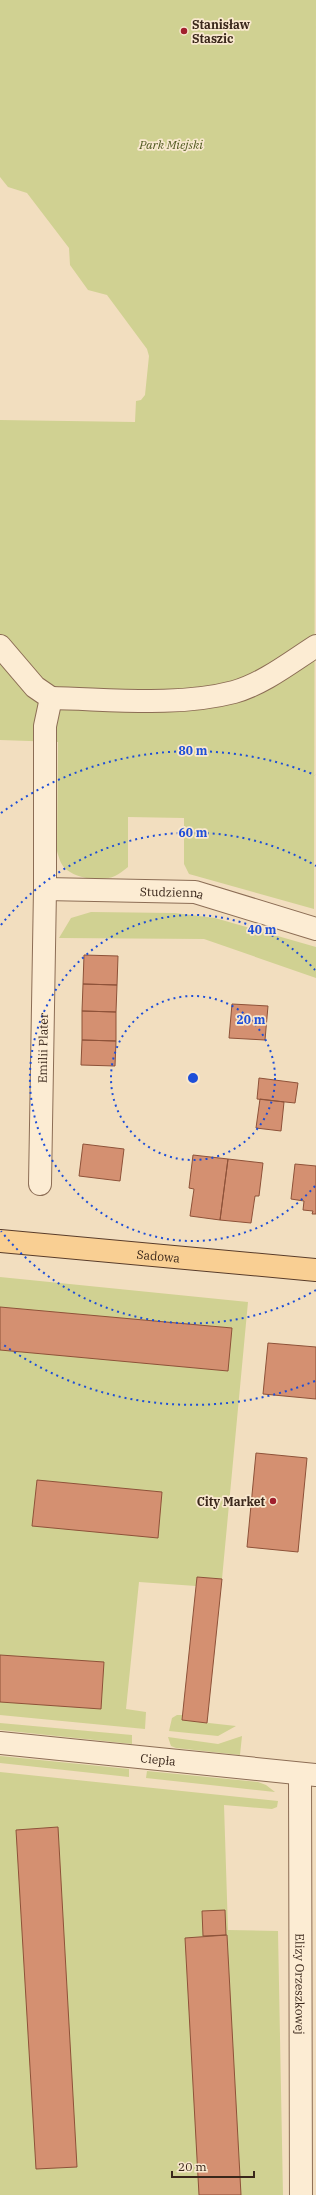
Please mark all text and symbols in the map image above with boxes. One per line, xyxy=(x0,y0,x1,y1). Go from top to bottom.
place label: Stanisław Staszic xyxy=(192,17,251,46)
marker: Stanisław Staszic xyxy=(179,26,189,36)
park label: Park Miejski xyxy=(138,137,203,152)
text: 80 m xyxy=(179,743,208,758)
text: 60 m xyxy=(179,825,208,840)
street label: Studzienna xyxy=(140,883,206,902)
text: 40 m xyxy=(248,922,277,937)
street label: Emilii Plater xyxy=(34,1012,50,1083)
text: 20 m xyxy=(237,1012,266,1027)
centre of rings xyxy=(186,1071,200,1085)
street label: Sadowa xyxy=(136,1246,181,1265)
place label: City Market xyxy=(197,1494,266,1509)
marker: City Market xyxy=(268,1496,278,1506)
street label: Ciepła xyxy=(140,1750,177,1768)
street label: Elizy Orzeszkowej xyxy=(293,1933,308,2035)
scale bar xyxy=(172,2153,254,2179)
text: 20 m xyxy=(178,2159,207,2174)

